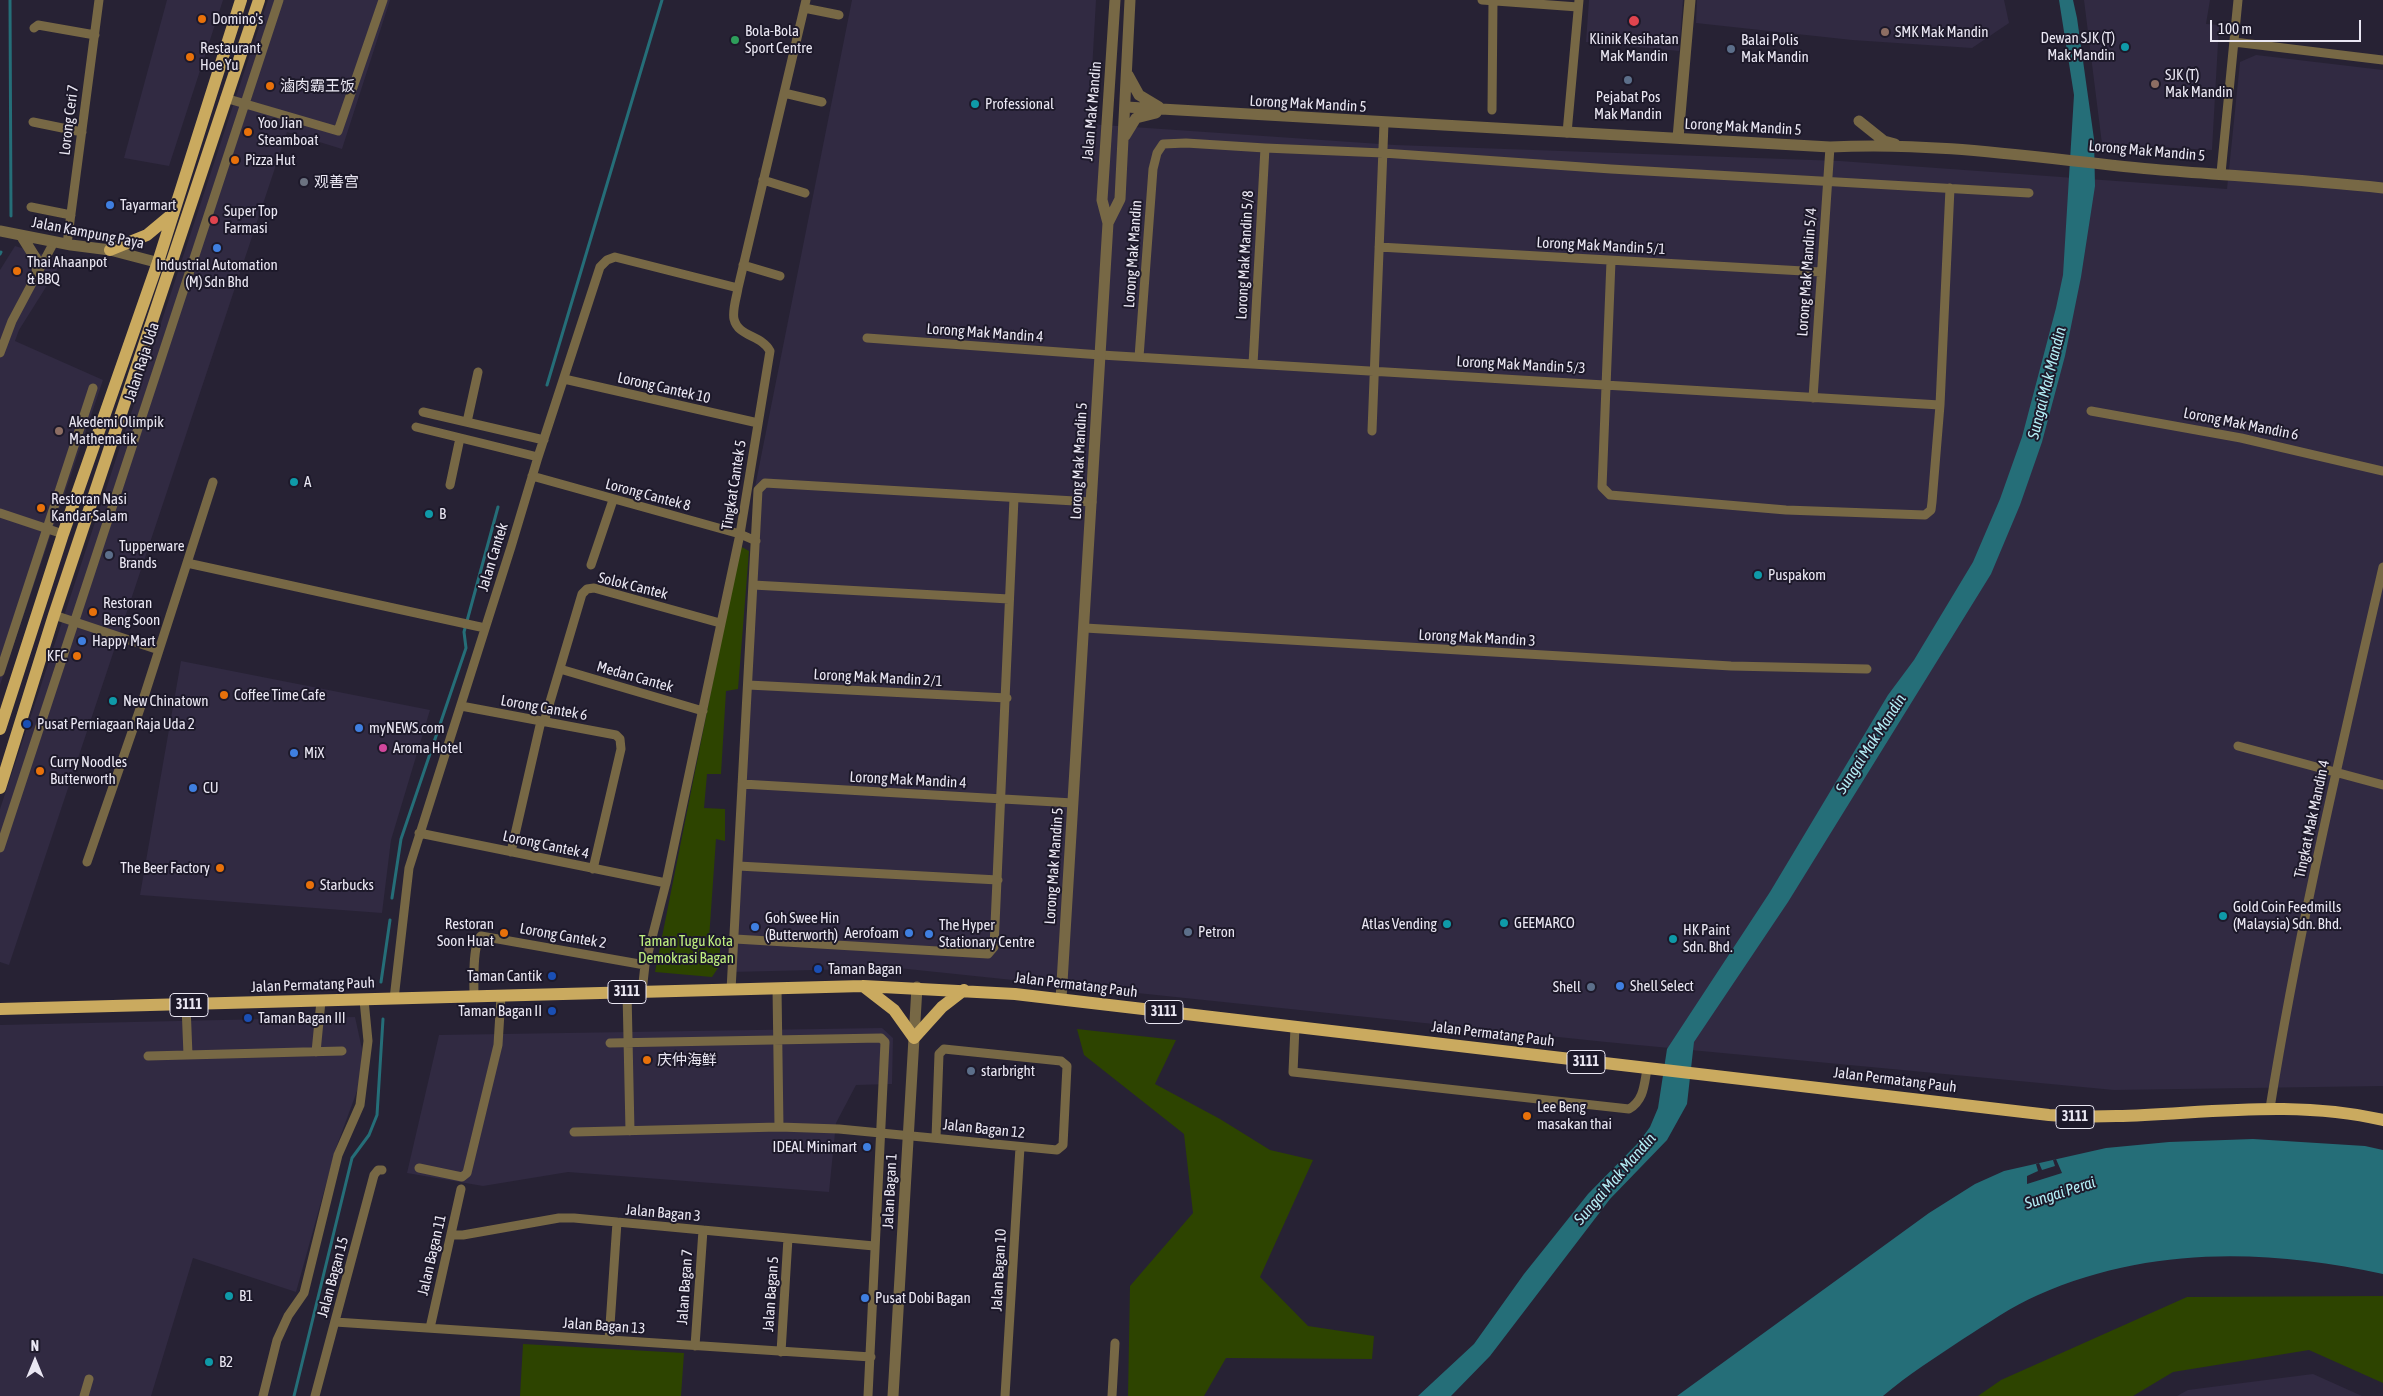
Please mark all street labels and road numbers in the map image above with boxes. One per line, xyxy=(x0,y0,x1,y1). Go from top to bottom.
street label: Jalan Mak Mandin xyxy=(1079,60,1105,162)
street label: Lorong Ceri 7 xyxy=(56,84,82,156)
street label: Lorong Mak Mandin 5 xyxy=(1249,92,1367,116)
street label: Lorong Mak Mandin 5 xyxy=(1684,115,1802,139)
street label: Lorong Mak Mandin 5 xyxy=(2088,137,2206,165)
street label: Lorong Mak Mandin 5/8 xyxy=(1233,190,1257,320)
street label: Lorong Mak Mandin xyxy=(1120,200,1146,308)
street label: Lorong Mak Mandin 5/4 xyxy=(1794,207,1820,337)
street label: Jalan Kampung Paya xyxy=(30,213,146,253)
street label: Lorong Mak Mandin 5/1 xyxy=(1536,234,1666,258)
street label: Jalan Raja Uda xyxy=(121,320,163,404)
street label: Lorong Mak Mandin 4 xyxy=(926,320,1044,346)
street label: Lorong Mak Mandin 5/3 xyxy=(1456,353,1586,377)
street label: Lorong Cantek 10 xyxy=(616,369,712,407)
street label: Lorong Mak Mandin 5 xyxy=(1067,402,1091,520)
street label: Lorong Mak Mandin 6 xyxy=(2182,404,2300,444)
street label: Tingkat Cantek 5 xyxy=(718,439,750,531)
street label: Lorong Cantek 8 xyxy=(603,475,693,515)
street label: Jalan Cantek xyxy=(474,521,512,593)
street label: Solok Cantek xyxy=(596,569,670,603)
street label: Lorong Mak Mandin 3 xyxy=(1418,626,1536,650)
street label: Medan Cantek xyxy=(595,657,675,697)
street label: Lorong Mak Mandin 2/1 xyxy=(813,666,943,690)
street label: Lorong Cantek 6 xyxy=(499,692,589,724)
street label: Tingkat Mak Mandin 4 xyxy=(2291,758,2333,880)
street label: Lorong Mak Mandin 4 xyxy=(849,768,967,792)
street label: Lorong Mak Mandin 5 xyxy=(1041,807,1067,925)
street label: Lorong Cantek 4 xyxy=(501,827,591,863)
street label: Lorong Cantek 2 xyxy=(518,920,608,952)
street label: Jalan Permatang Pauh xyxy=(1013,969,1139,1001)
street label: Jalan Permatang Pauh xyxy=(251,974,375,996)
road number: 3111 xyxy=(608,980,646,1004)
road number: 3111 xyxy=(170,994,208,1016)
road number: 3111 xyxy=(1145,1000,1183,1024)
street label: Jalan Permatang Pauh xyxy=(1430,1018,1556,1050)
road number: 3111 xyxy=(1567,1050,1605,1074)
street label: Jalan Permatang Pauh xyxy=(1832,1064,1958,1096)
road number: 3111 xyxy=(2056,1106,2094,1128)
street label: Jalan Bagan 12 xyxy=(942,1116,1026,1142)
street label: Jalan Bagan 1 xyxy=(879,1153,901,1229)
street label: Jalan Bagan 3 xyxy=(625,1201,701,1225)
street label: Jalan Bagan 11 xyxy=(414,1213,450,1297)
street label: Jalan Bagan 10 xyxy=(988,1228,1010,1312)
street label: Jalan Bagan 15 xyxy=(314,1235,352,1319)
street label: Jalan Bagan 7 xyxy=(673,1249,697,1325)
street label: Jalan Bagan 5 xyxy=(759,1256,783,1332)
street label: Jalan Bagan 13 xyxy=(562,1314,646,1338)

